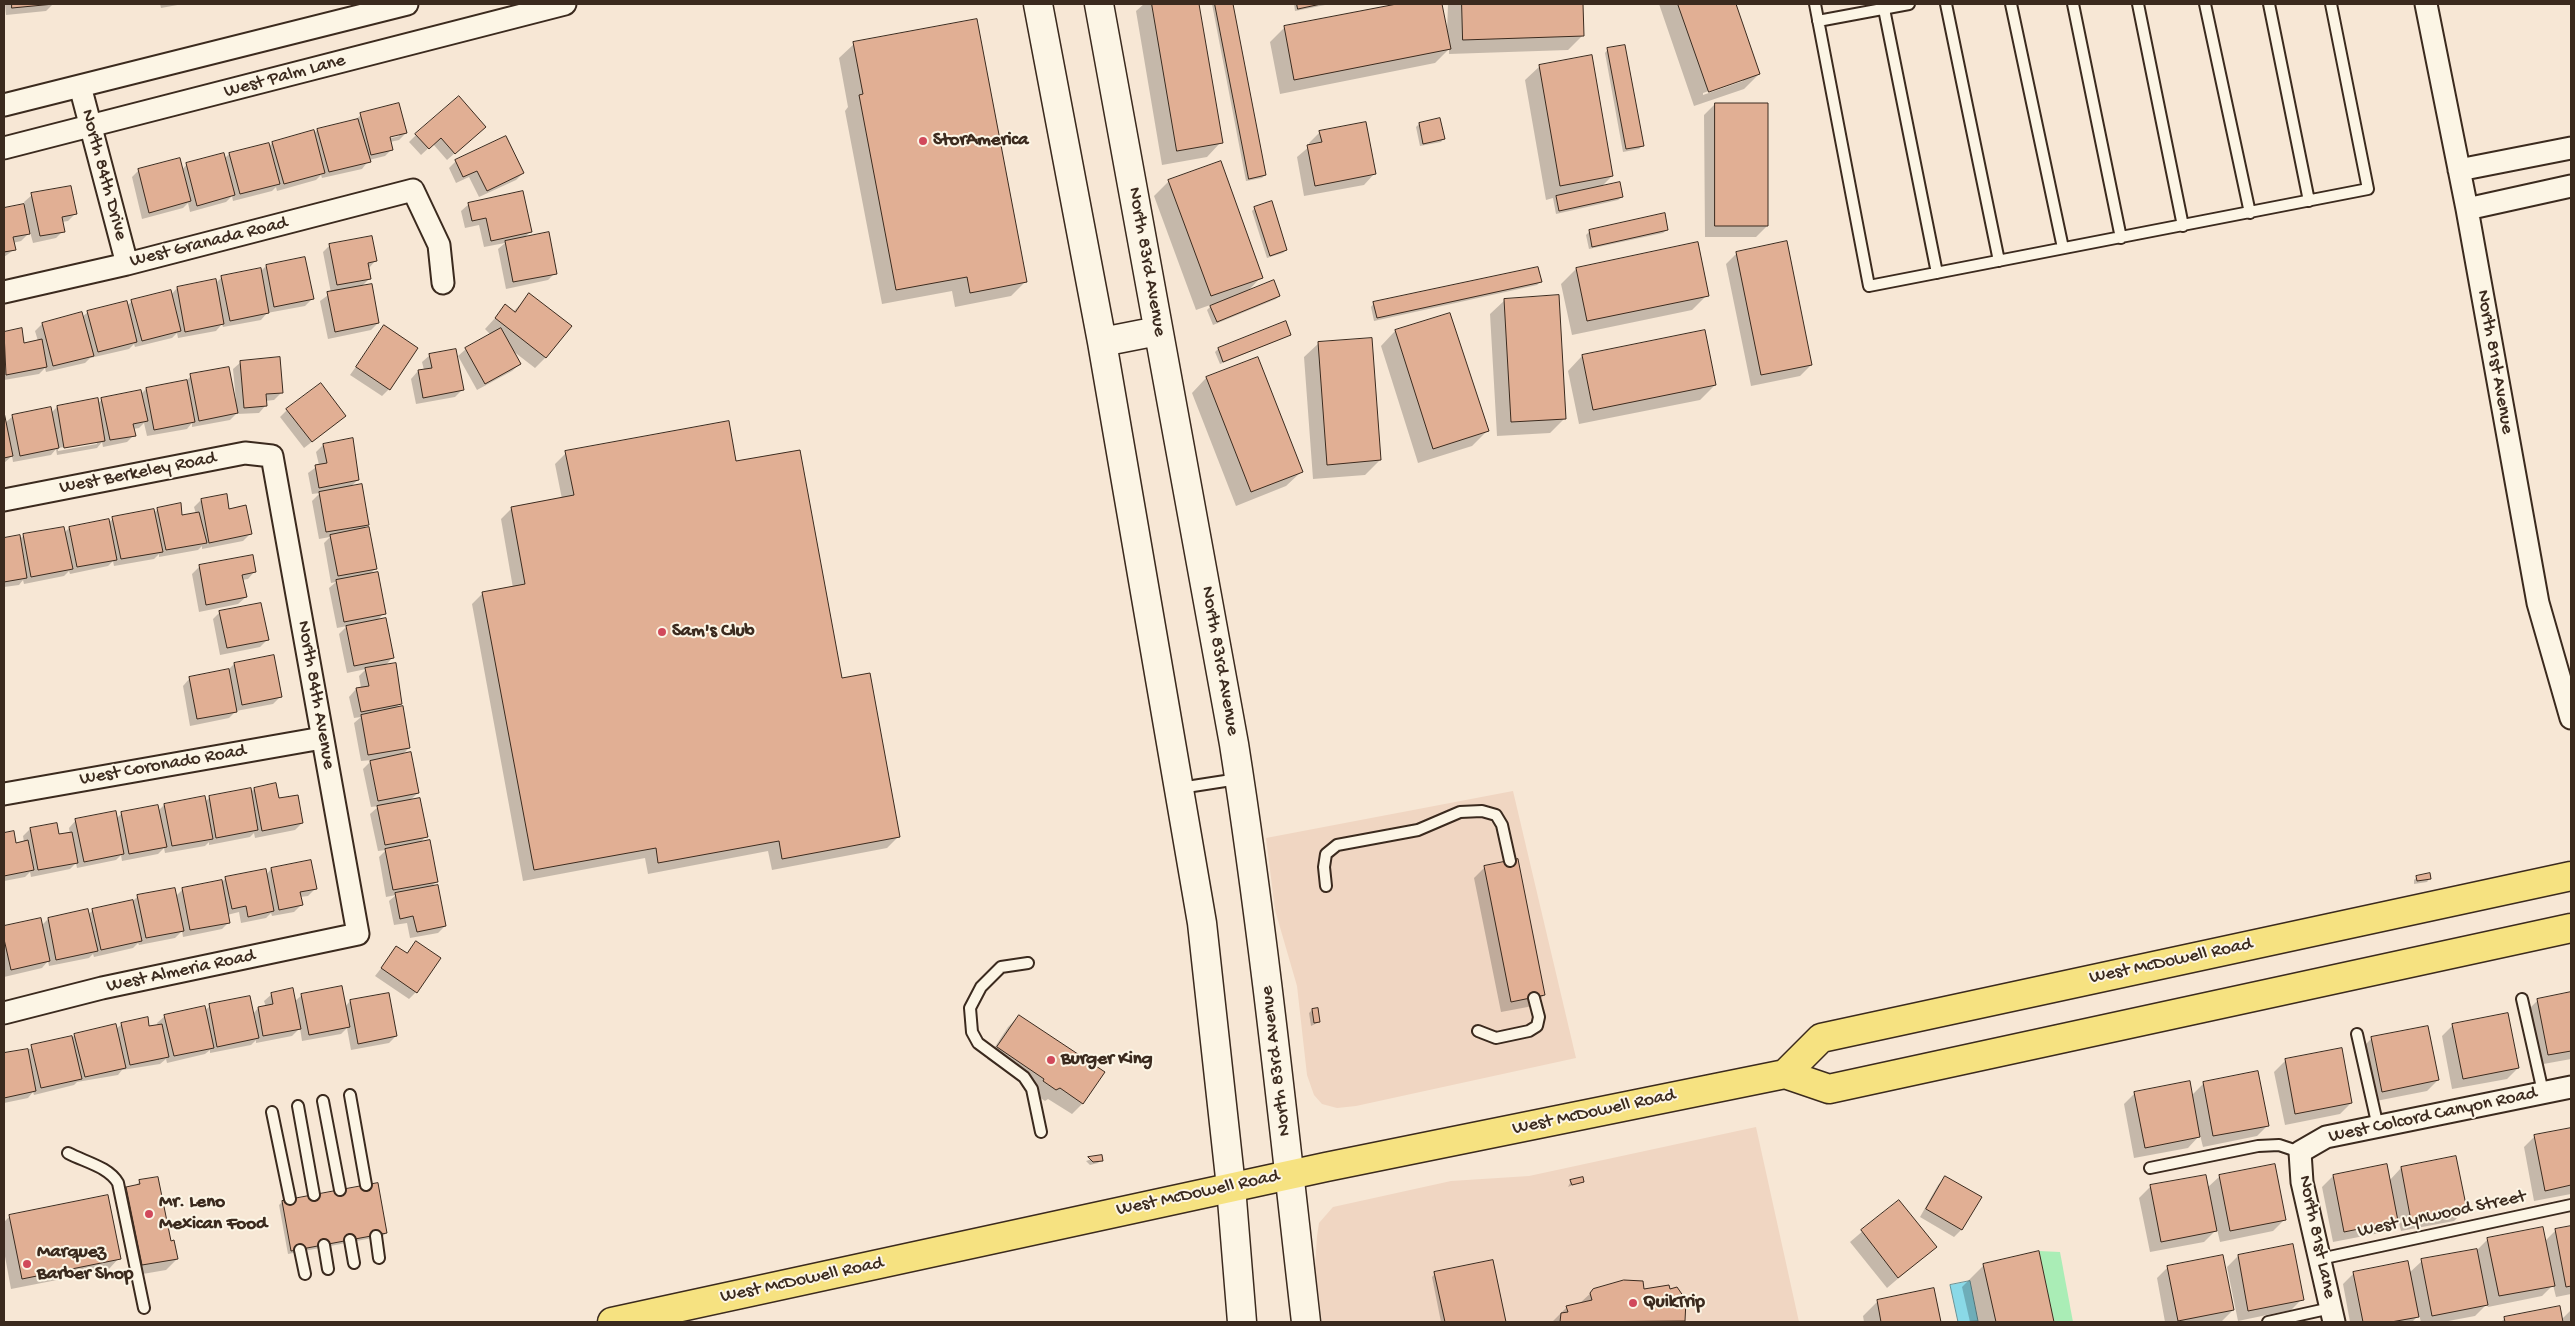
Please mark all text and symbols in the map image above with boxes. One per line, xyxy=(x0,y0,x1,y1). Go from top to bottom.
street label: West Palm Lane xyxy=(222,50,348,104)
street label: North 84th Drive xyxy=(75,107,131,243)
place label: StorAmerica xyxy=(933,130,1029,152)
marker: StorAmerica xyxy=(917,135,929,147)
street label: North 83rd Avenue xyxy=(1122,186,1170,338)
street label: West Granada Road xyxy=(128,212,290,274)
street label: North 81st Avenue xyxy=(2470,288,2518,436)
street label: West Berkeley Road xyxy=(58,448,218,500)
street label: North 83rd Avenue xyxy=(1195,585,1243,737)
street label: North 84th Avenue xyxy=(291,619,339,771)
place label: Sam's Club xyxy=(672,621,755,643)
marker: Sam's Club xyxy=(656,626,668,638)
street label: West Coronado Road xyxy=(78,740,248,792)
street label: West McDowell Road xyxy=(2087,934,2255,990)
street label: West Almeria Road xyxy=(105,945,257,999)
street label: North 83rd Avenue xyxy=(1256,985,1298,1137)
place label: Burger King xyxy=(1061,1049,1153,1071)
marker: Burger King xyxy=(1045,1054,1057,1066)
street label: West Colcord Canyon Road xyxy=(2327,1083,2539,1149)
street label: West McDowell Road xyxy=(1510,1085,1678,1141)
street label: West McDowell Road xyxy=(1114,1166,1282,1222)
street label: North 81st Lane xyxy=(2292,1173,2340,1301)
street label: West Lynwood Street xyxy=(2356,1186,2528,1244)
place label: Mr. Leno Mexican Food xyxy=(159,1192,267,1236)
marker: Mr. Leno Mexican Food xyxy=(143,1208,155,1220)
place label: Marquez Barber Shop xyxy=(37,1242,133,1286)
street label: West McDowell Road xyxy=(718,1253,886,1309)
marker: Marquez Barber Shop xyxy=(21,1258,33,1270)
place label: QuikTrip xyxy=(1643,1292,1705,1314)
marker: QuikTrip xyxy=(1627,1297,1639,1309)

